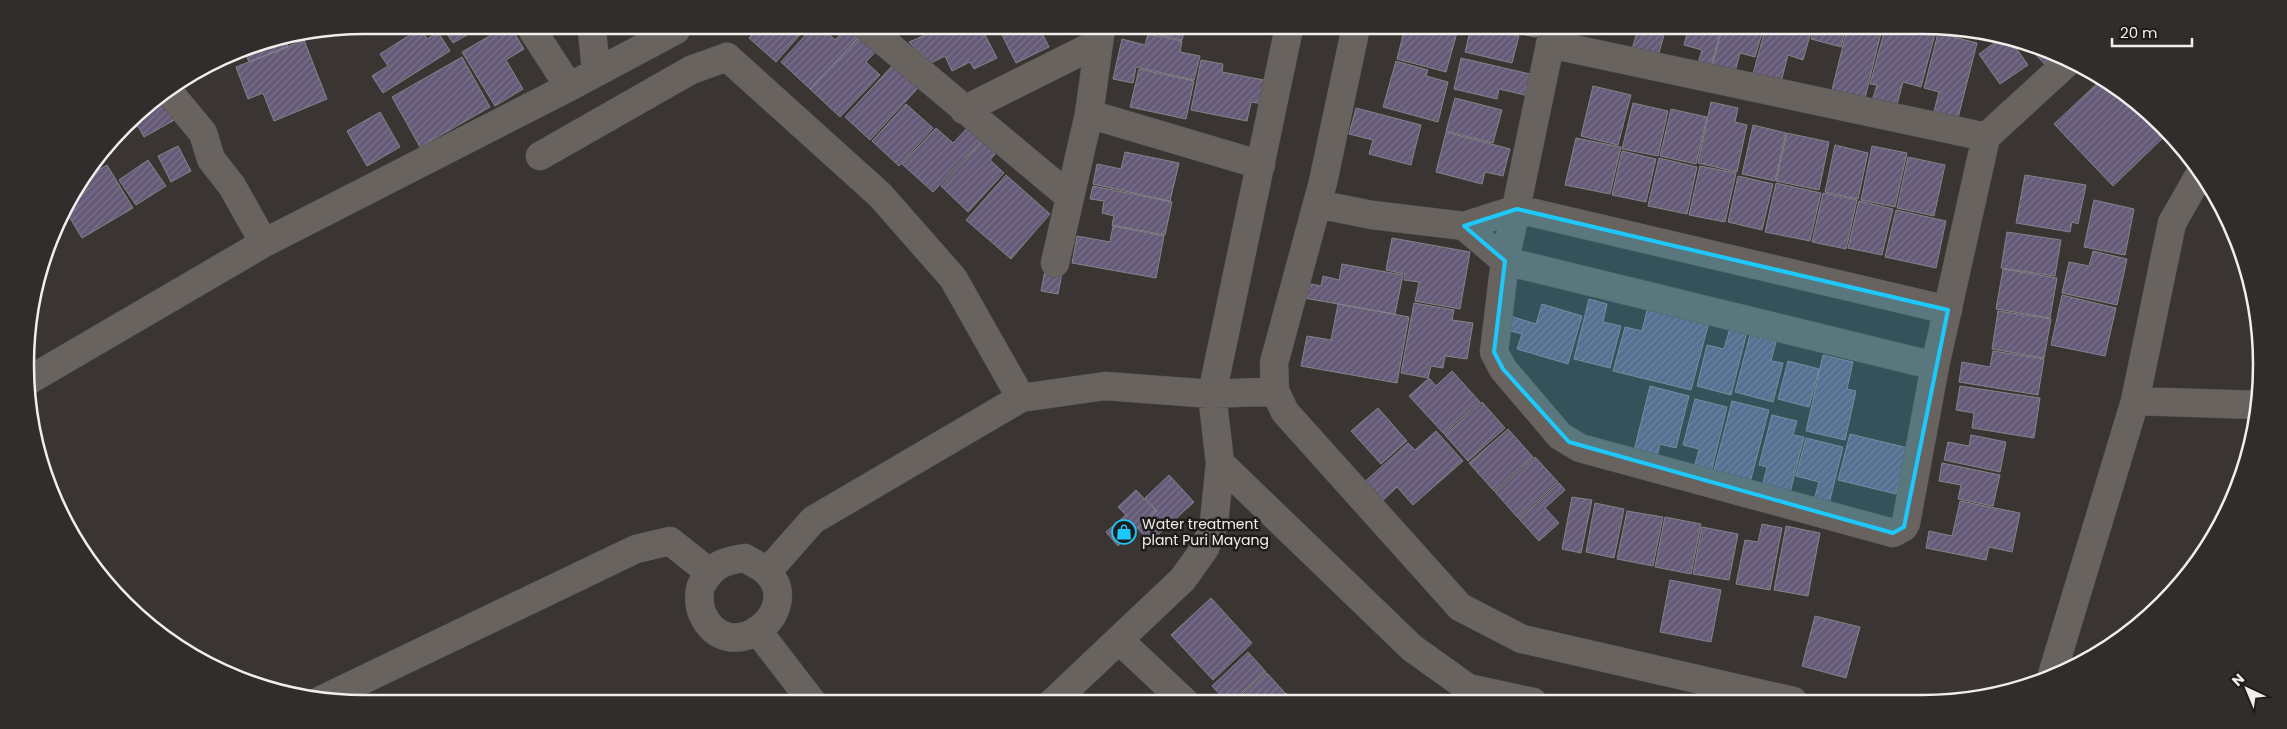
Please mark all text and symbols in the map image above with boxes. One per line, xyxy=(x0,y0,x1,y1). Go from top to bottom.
scale bar xyxy=(2112,15,2192,47)
text: 20 m xyxy=(2120,22,2158,43)
place label: Water treatment plant Puri Mayang xyxy=(1142,514,1269,550)
shop icon: Water treatment plant Puri Mayang xyxy=(1111,519,1137,545)
north arrow xyxy=(2222,664,2272,714)
text: N xyxy=(2227,669,2249,690)

